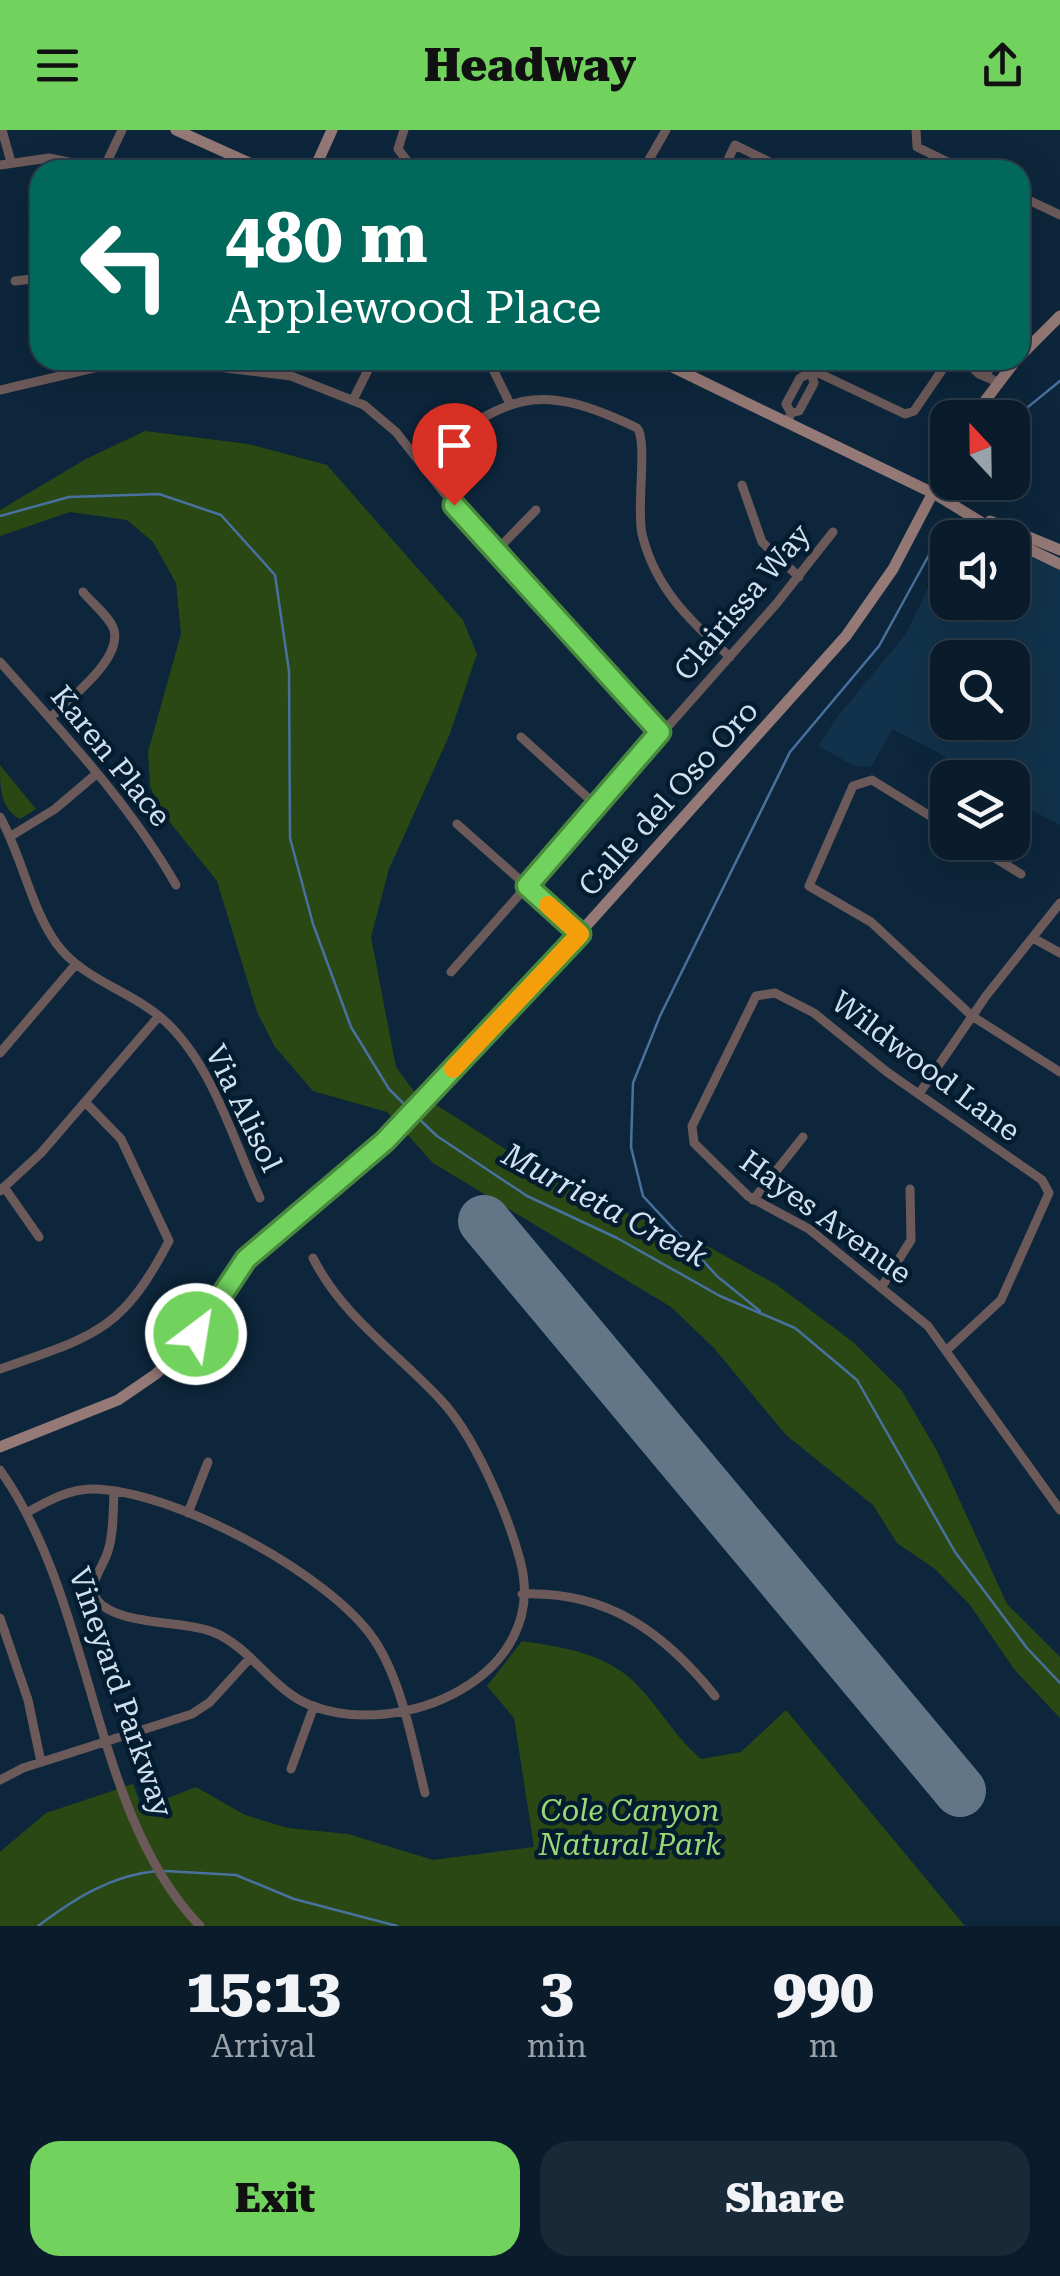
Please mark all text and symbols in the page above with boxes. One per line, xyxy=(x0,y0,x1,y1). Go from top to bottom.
icon: menu xyxy=(30,38,85,93)
icon: share xyxy=(975,38,1030,93)
text: Headway xyxy=(424,39,636,92)
text: 480 m xyxy=(225,197,428,279)
icon: left xyxy=(60,200,190,330)
text: Applewood Place xyxy=(225,281,601,334)
north arrow xyxy=(930,400,1030,500)
map controls xyxy=(930,400,1030,860)
pin xyxy=(412,403,497,506)
icon: arrive xyxy=(427,418,482,473)
street label: Clairissa Way xyxy=(667,517,818,687)
button: sound xyxy=(930,520,1030,620)
button: search xyxy=(930,640,1030,740)
street label: Karen Place xyxy=(44,679,178,833)
street label: Calle del Oso Oro xyxy=(571,693,765,903)
button: layers xyxy=(930,760,1030,860)
street label: Wildwood Lane xyxy=(825,984,1027,1148)
street label: Via Alisol xyxy=(198,1039,290,1177)
water label: Murrieta Creek xyxy=(495,1135,715,1275)
street label: Hayes Avenue xyxy=(734,1143,918,1291)
position arrow xyxy=(144,1282,248,1386)
street label: Vineyard Parkway xyxy=(62,1563,180,1822)
park label: Cole Canyon Natural Park xyxy=(538,1793,722,1862)
text: 15:13 xyxy=(186,1956,341,2027)
text: 3 xyxy=(540,1956,574,2027)
text: 990 xyxy=(773,1956,874,2027)
text: Arrival xyxy=(211,2027,315,2065)
text: min xyxy=(527,2027,587,2065)
text: m xyxy=(809,2027,838,2065)
button: Exit xyxy=(30,2141,520,2256)
button: Share xyxy=(540,2141,1030,2256)

